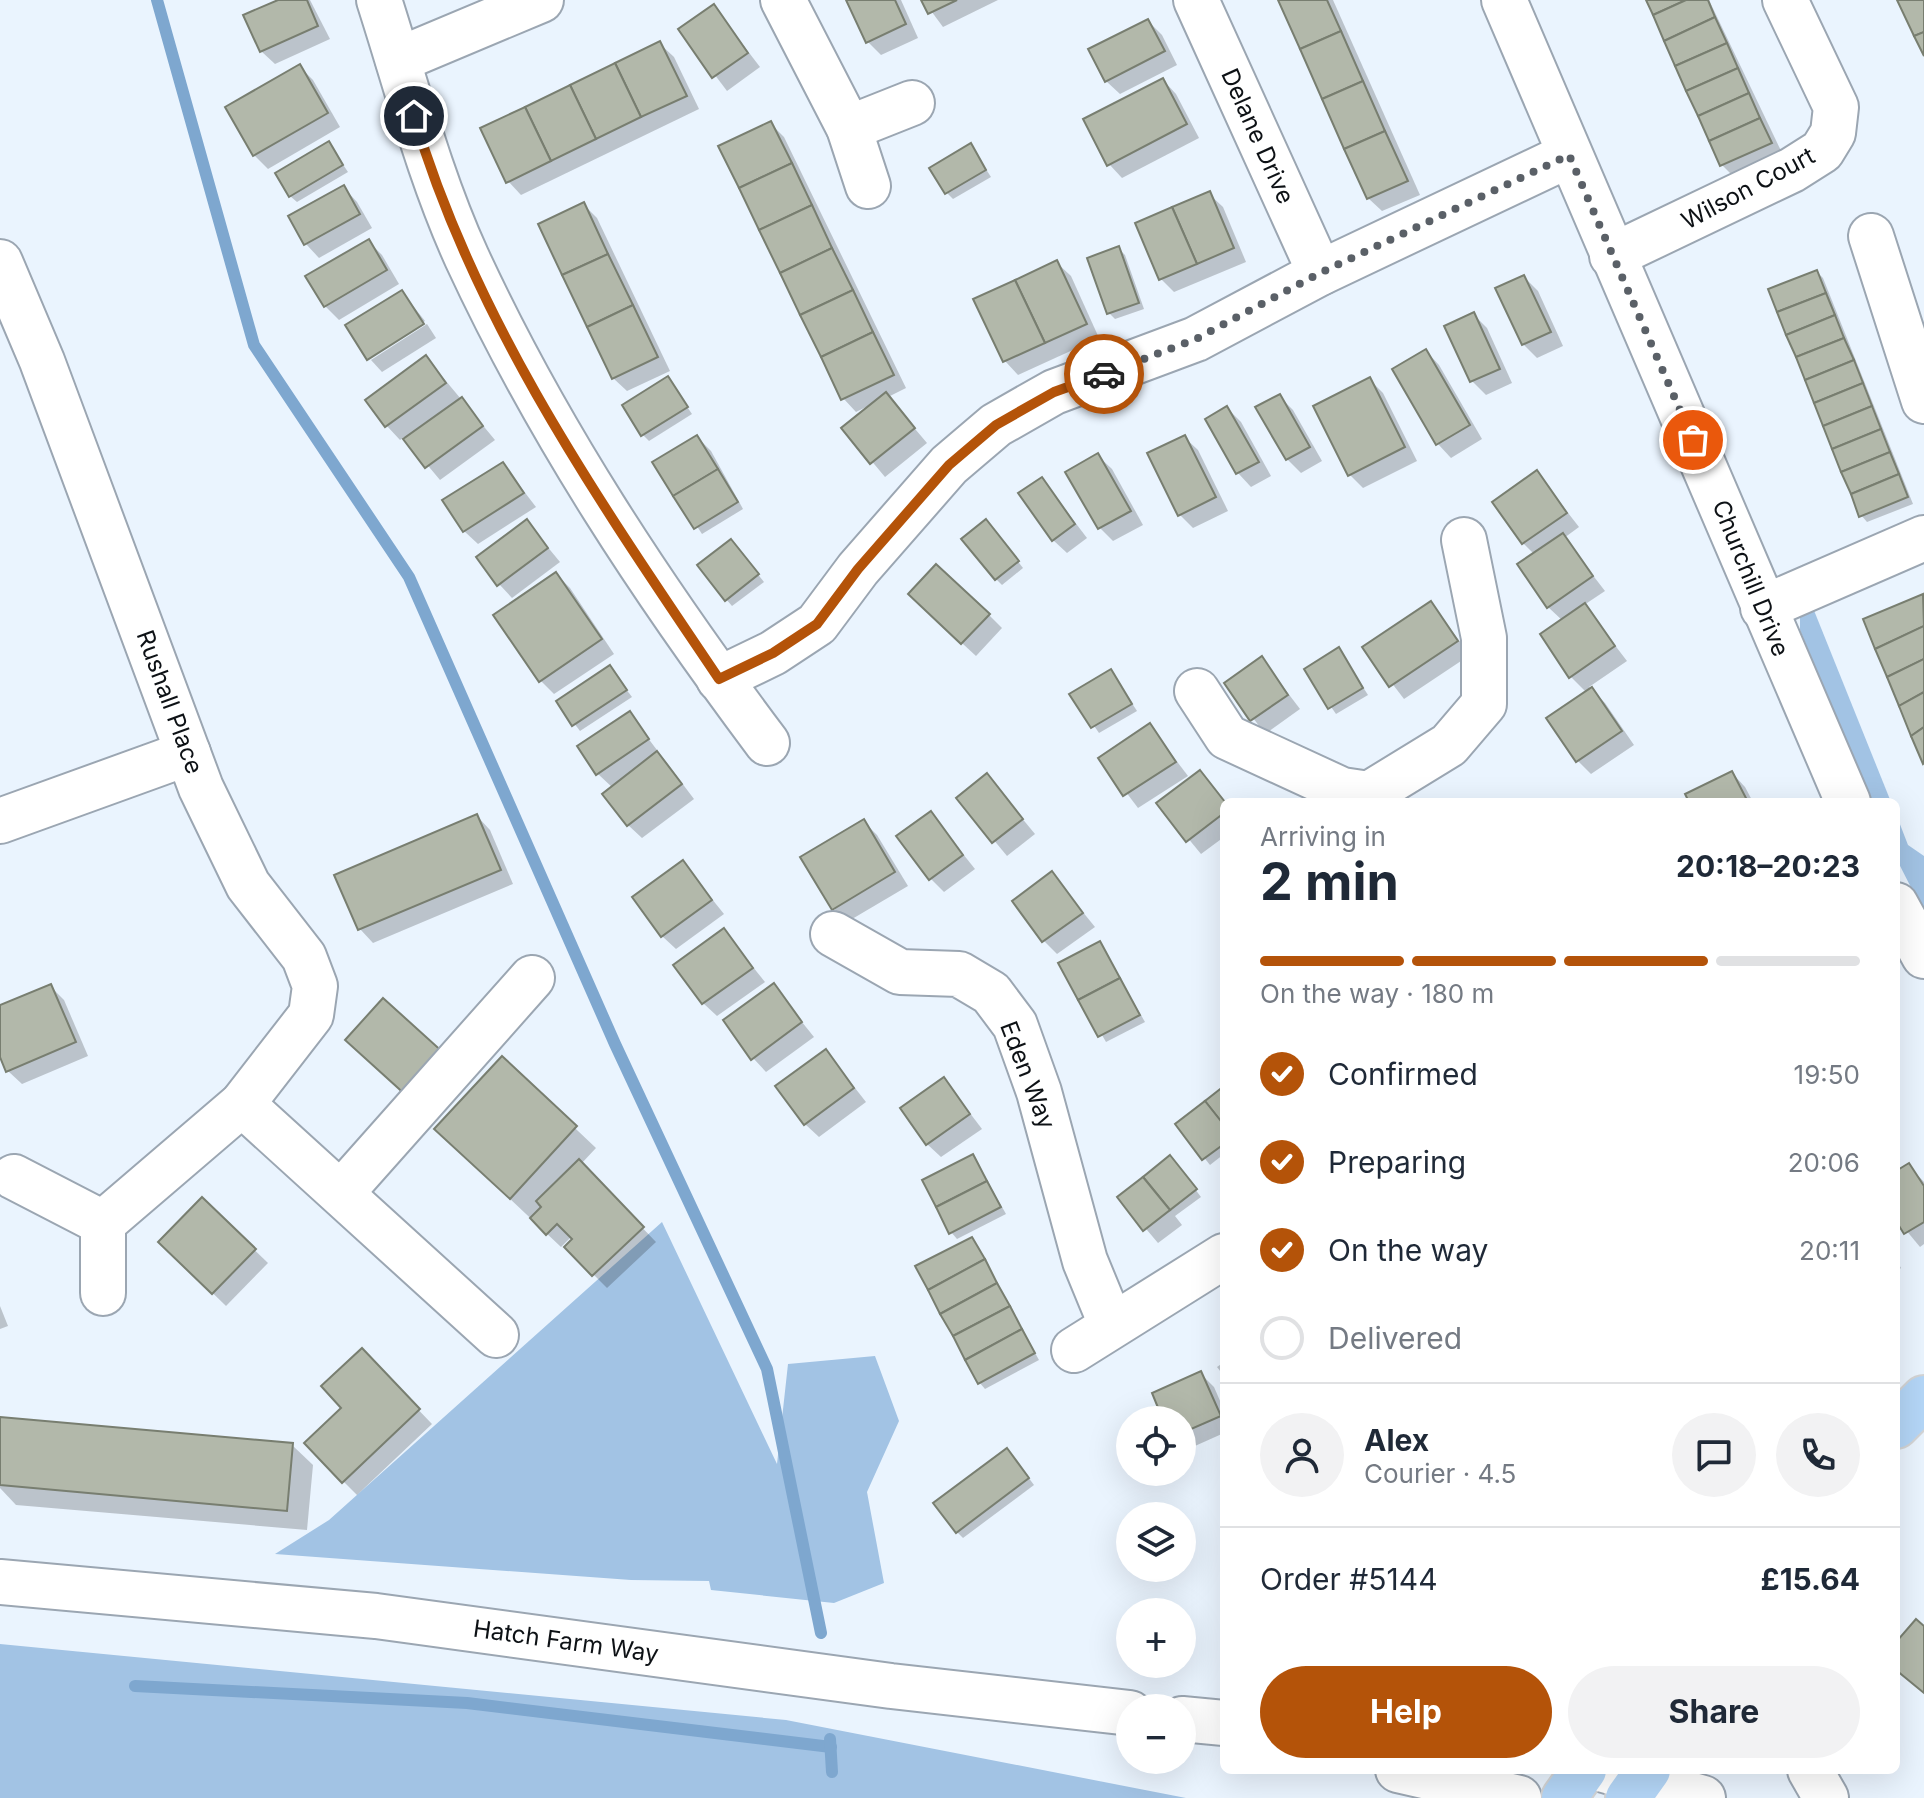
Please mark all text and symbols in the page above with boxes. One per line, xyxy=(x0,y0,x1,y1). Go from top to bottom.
street label: Delane Drive xyxy=(1215,64,1301,208)
pin xyxy=(380,82,448,150)
icon: home xyxy=(392,94,436,138)
street label: Wilson Court xyxy=(1676,141,1820,235)
courier xyxy=(1064,334,1144,414)
icon: car xyxy=(1082,352,1126,396)
pin xyxy=(1659,406,1727,474)
icon: bag xyxy=(1671,418,1715,462)
street label: Churchill Drive xyxy=(1706,496,1796,660)
street label: Rushall Place xyxy=(131,626,209,778)
text: Arriving in xyxy=(1260,821,1386,852)
text: 20:18–20:23 xyxy=(1676,848,1860,884)
text: 2 min xyxy=(1260,850,1399,913)
text: On the way · 180 m xyxy=(1260,978,1494,1009)
street label: Eden Way xyxy=(994,1017,1062,1133)
icon: check xyxy=(1260,1052,1304,1096)
text: Confirmed xyxy=(1328,1056,1478,1092)
text: 19:50 xyxy=(1794,1059,1860,1090)
icon: check xyxy=(1260,1140,1304,1184)
text: Preparing xyxy=(1328,1144,1466,1180)
text: 20:06 xyxy=(1788,1147,1860,1178)
icon: check xyxy=(1260,1228,1304,1272)
text: On the way xyxy=(1328,1232,1488,1268)
text: 20:11 xyxy=(1799,1235,1860,1266)
text: Delivered xyxy=(1328,1320,1462,1356)
map controls xyxy=(1116,1406,1196,1774)
button: locate xyxy=(1116,1406,1196,1486)
button: person xyxy=(1260,1413,1344,1497)
button: chat xyxy=(1672,1413,1756,1497)
button: phone xyxy=(1776,1413,1860,1497)
text: Alex xyxy=(1364,1422,1429,1458)
text: Courier · 4.5 xyxy=(1364,1458,1516,1489)
button: layers xyxy=(1116,1502,1196,1582)
text: Order #5144 xyxy=(1260,1561,1438,1597)
text: £15.64 xyxy=(1761,1561,1860,1597)
button: + xyxy=(1116,1598,1196,1678)
street label: Hatch Farm Way xyxy=(471,1614,661,1668)
button: Help xyxy=(1260,1666,1552,1758)
button: Share xyxy=(1568,1666,1860,1758)
button: − xyxy=(1116,1694,1196,1774)

